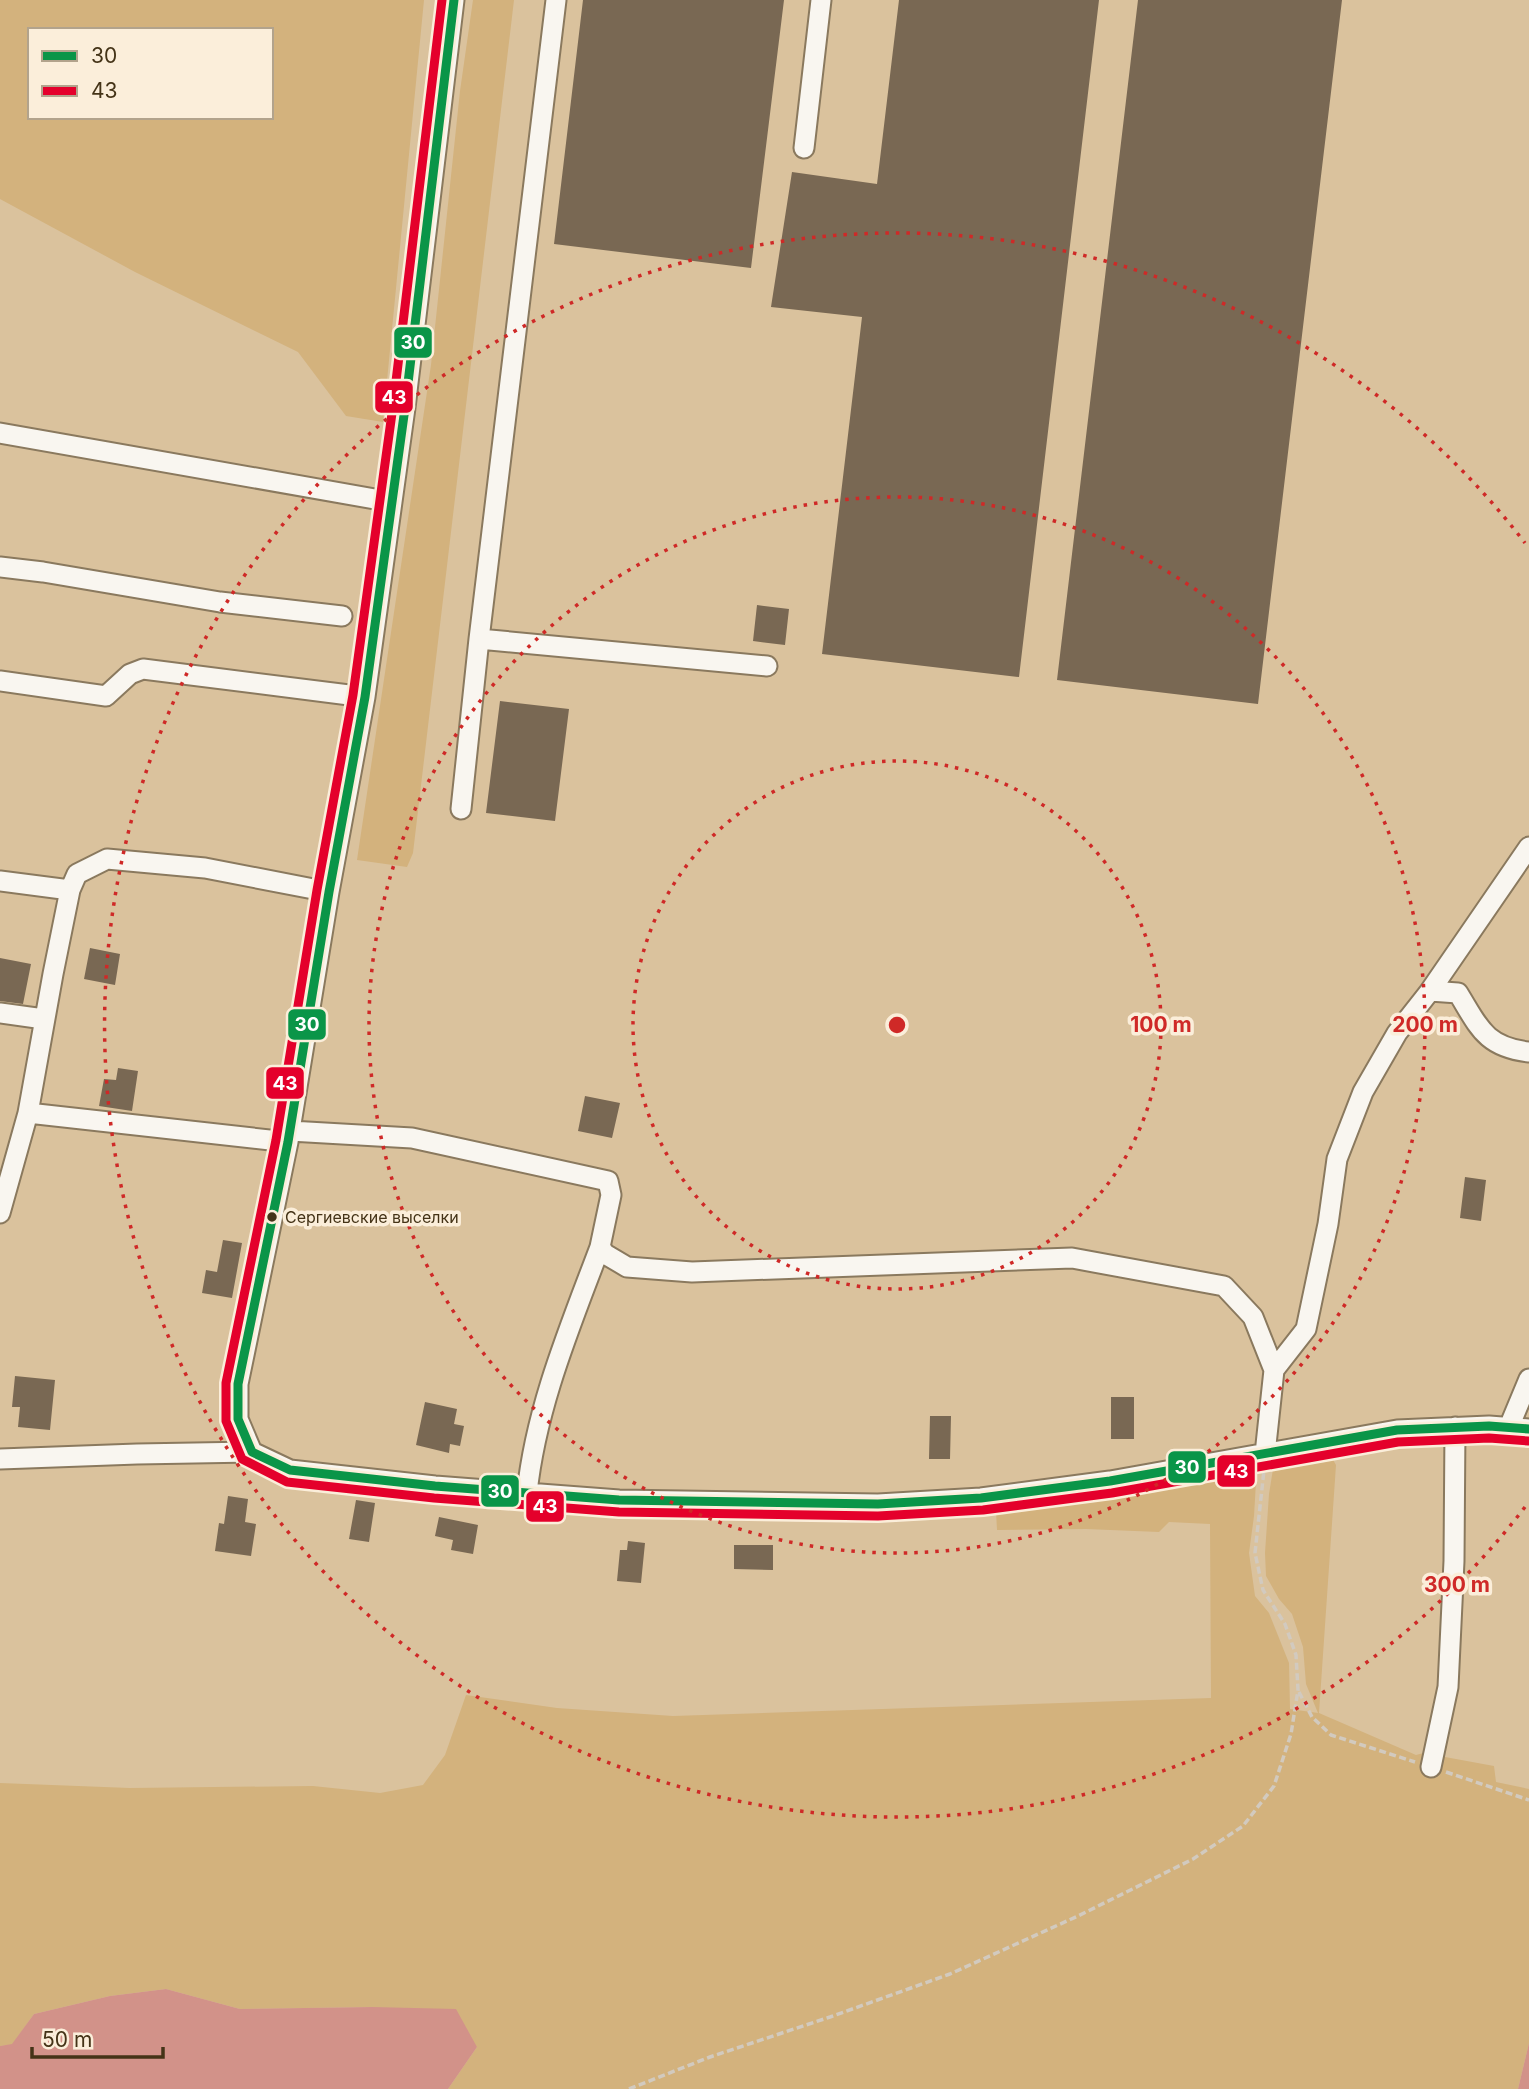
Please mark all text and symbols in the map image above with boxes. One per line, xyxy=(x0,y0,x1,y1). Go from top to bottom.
legend xyxy=(28,28,273,119)
text: 30 xyxy=(91,43,117,68)
text: 43 xyxy=(91,78,118,103)
line badge: 30 xyxy=(393,326,433,359)
text: 30 xyxy=(400,331,426,354)
line badge: 43 xyxy=(374,380,414,414)
text: 43 xyxy=(381,386,407,409)
line badge: 30 xyxy=(287,1008,327,1041)
text: 100 m xyxy=(1130,1012,1192,1037)
text: 200 m xyxy=(1392,1012,1458,1037)
text: 30 xyxy=(294,1013,320,1036)
centre of rings xyxy=(885,1013,909,1037)
line badge: 43 xyxy=(265,1066,305,1100)
text: 43 xyxy=(272,1072,298,1095)
place label: Сергиевские выселки xyxy=(285,1207,459,1227)
marker: Сергиевские выселки xyxy=(265,1210,279,1224)
line badge: 30 xyxy=(1167,1450,1207,1484)
line badge: 43 xyxy=(1216,1454,1256,1488)
text: 30 xyxy=(1174,1456,1200,1479)
text: 43 xyxy=(1223,1460,1249,1483)
line badge: 30 xyxy=(480,1474,520,1508)
text: 30 xyxy=(487,1480,513,1503)
line badge: 43 xyxy=(525,1490,565,1523)
text: 43 xyxy=(532,1495,558,1518)
text: 300 m xyxy=(1424,1572,1490,1597)
scale bar xyxy=(32,2016,163,2060)
text: 50 m xyxy=(42,2027,92,2052)

